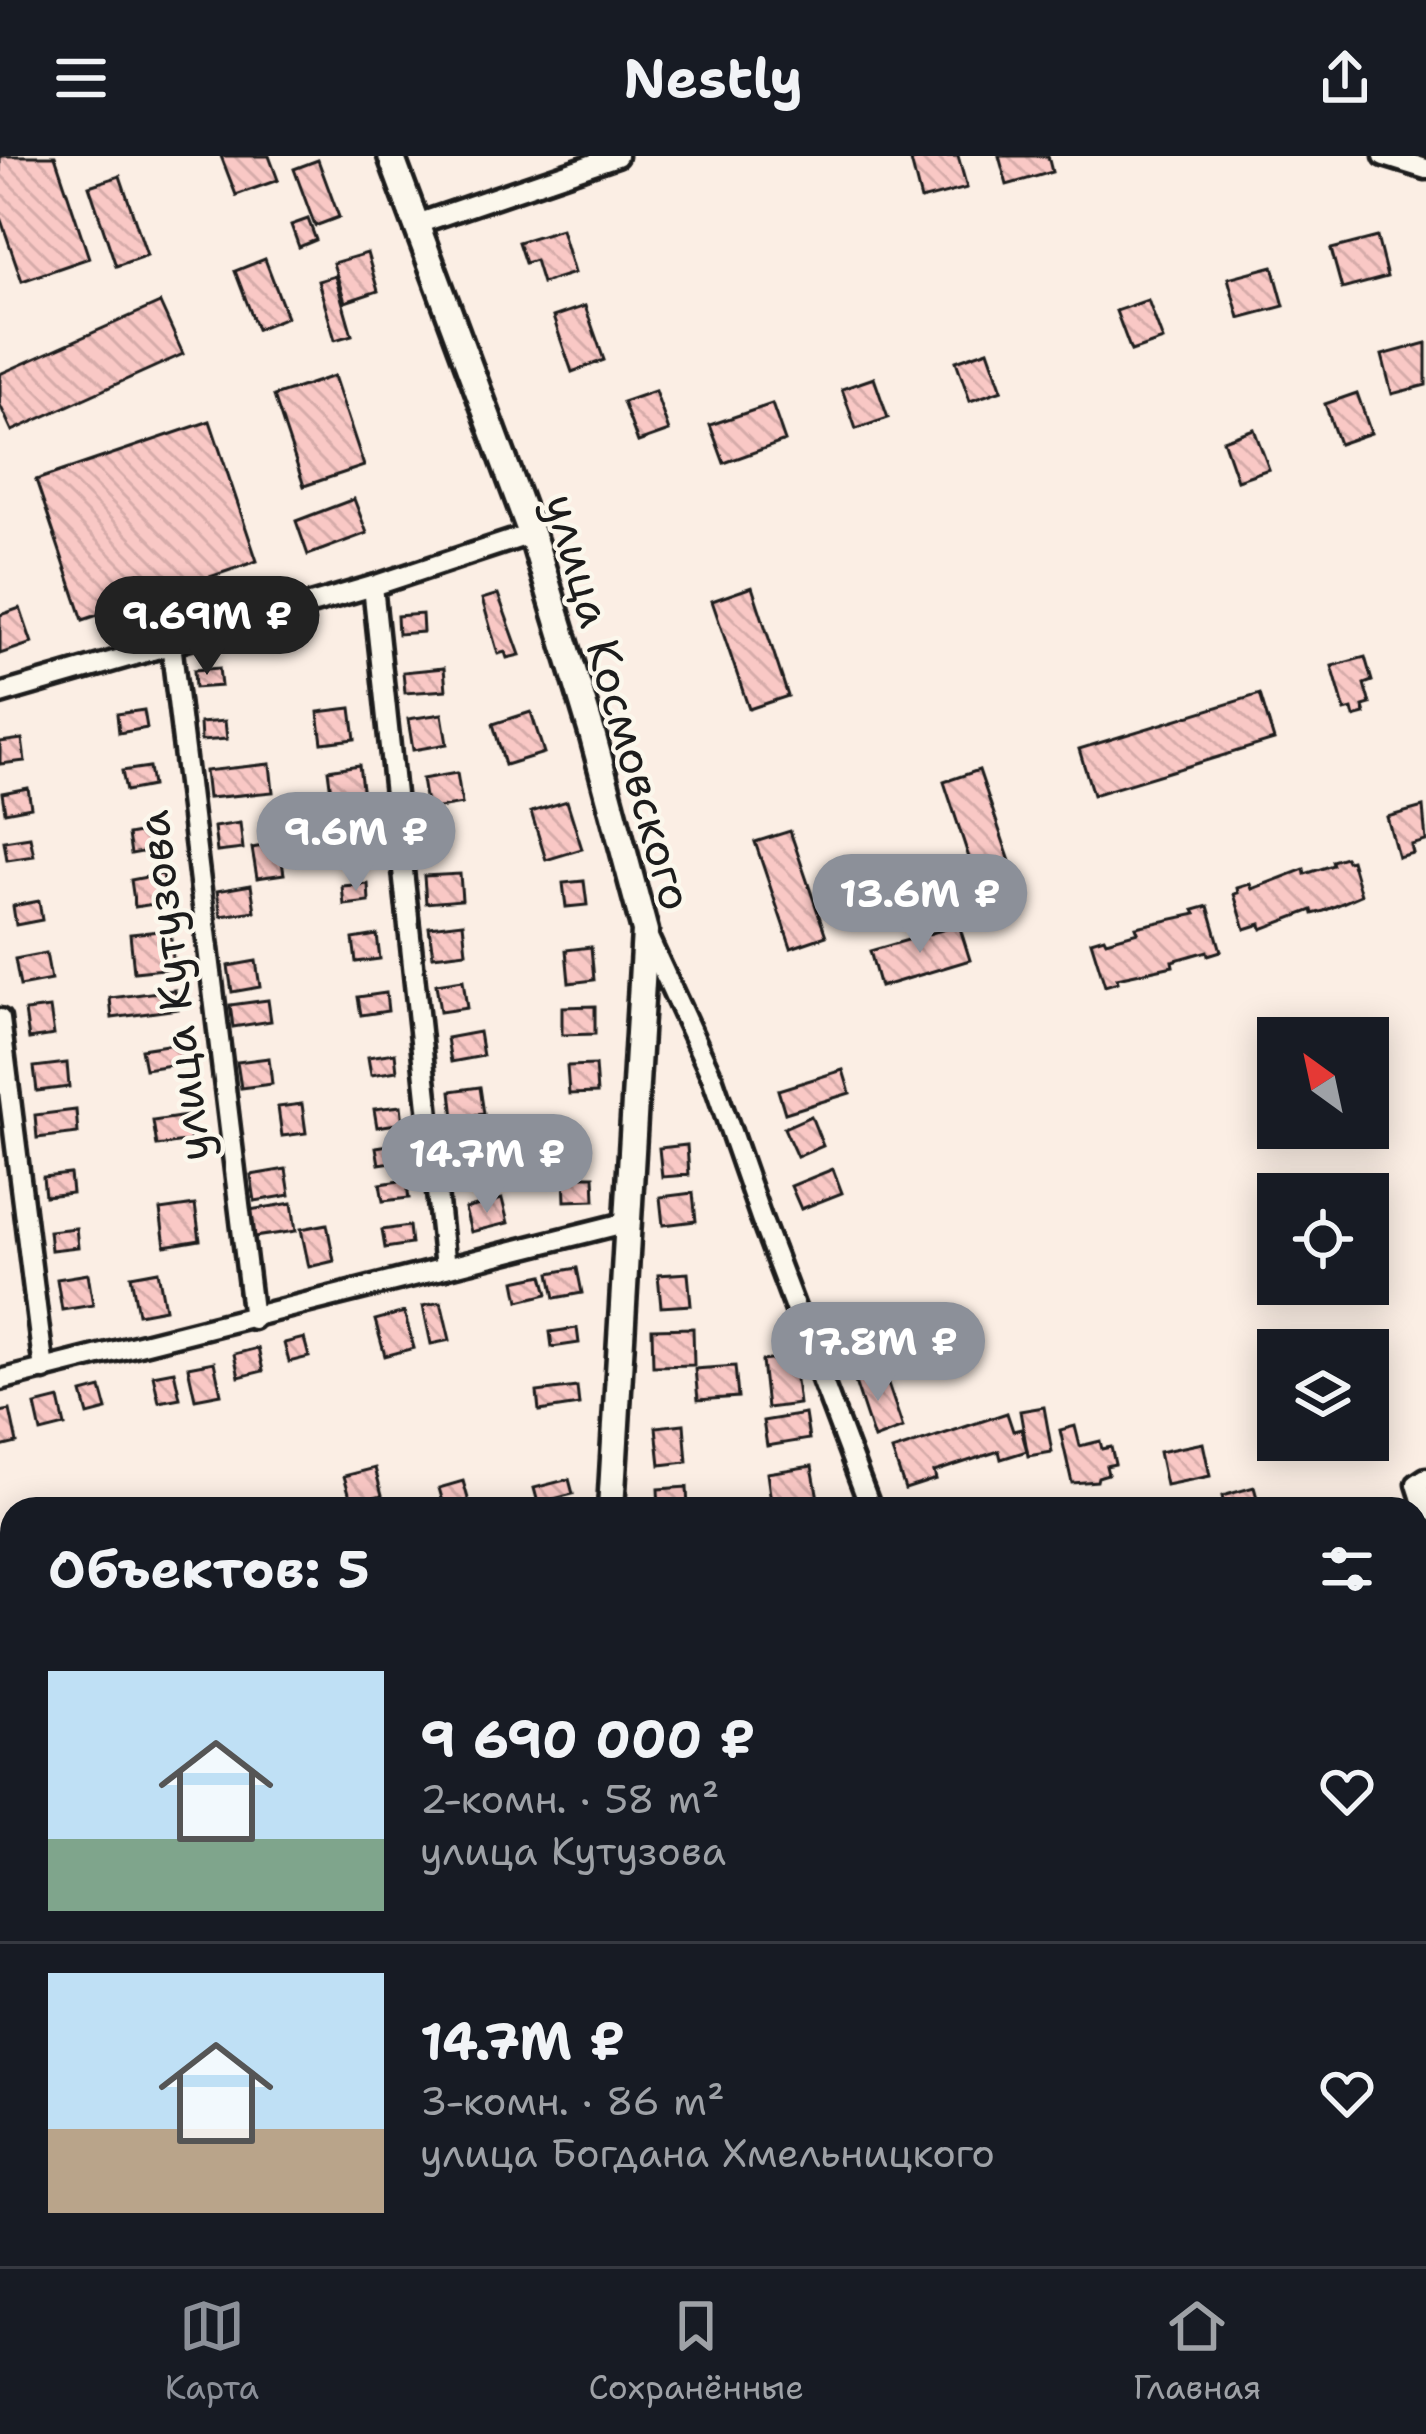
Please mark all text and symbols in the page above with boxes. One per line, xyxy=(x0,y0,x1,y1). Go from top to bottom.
text: Nestly xyxy=(623,42,803,114)
icon: menu xyxy=(48,45,114,111)
icon: share xyxy=(1312,45,1378,111)
street label: улица Космовского xyxy=(531,487,707,917)
pin: 9.69M ₽ xyxy=(96,576,318,678)
text: 9.69M ₽ xyxy=(121,589,293,641)
pin: 9.6M ₽ xyxy=(258,792,454,894)
text: 9.6M ₽ xyxy=(283,805,429,857)
street label: улица Кутузова xyxy=(122,807,224,1165)
pin: 13.6M ₽ xyxy=(809,854,1031,956)
text: 13.6M ₽ xyxy=(839,867,1001,919)
north arrow xyxy=(1257,1017,1389,1149)
map controls xyxy=(1257,1017,1389,1461)
pin: 14.7M ₽ xyxy=(376,1114,598,1216)
text: 14.7M ₽ xyxy=(409,1127,565,1179)
button: locate xyxy=(1257,1173,1389,1305)
pin: 17.8M ₽ xyxy=(767,1302,989,1404)
text: 17.8M ₽ xyxy=(798,1315,958,1367)
button: layers xyxy=(1257,1329,1389,1461)
text: Объектов: 5 xyxy=(48,1535,370,1603)
icon: filters xyxy=(1314,1536,1380,1602)
text: 9 690 000 ₽ xyxy=(420,1705,756,1773)
icon: home xyxy=(144,1719,288,1863)
icon: heart xyxy=(1314,1758,1380,1824)
text: 2-комн. · 58 m² xyxy=(420,1773,719,1825)
text: улица Кутузова xyxy=(420,1825,726,1877)
text: 14.7M ₽ xyxy=(420,2007,625,2075)
icon: home xyxy=(144,2021,288,2165)
icon: heart xyxy=(1314,2060,1380,2126)
text: 3-комн. · 86 m² xyxy=(420,2075,725,2127)
text: улица Богдана Хмельницкого xyxy=(420,2127,995,2179)
tab: Карта xyxy=(165,2293,259,2410)
tab: Сохранённые xyxy=(588,2293,804,2410)
tab: Главная xyxy=(1133,2293,1261,2410)

